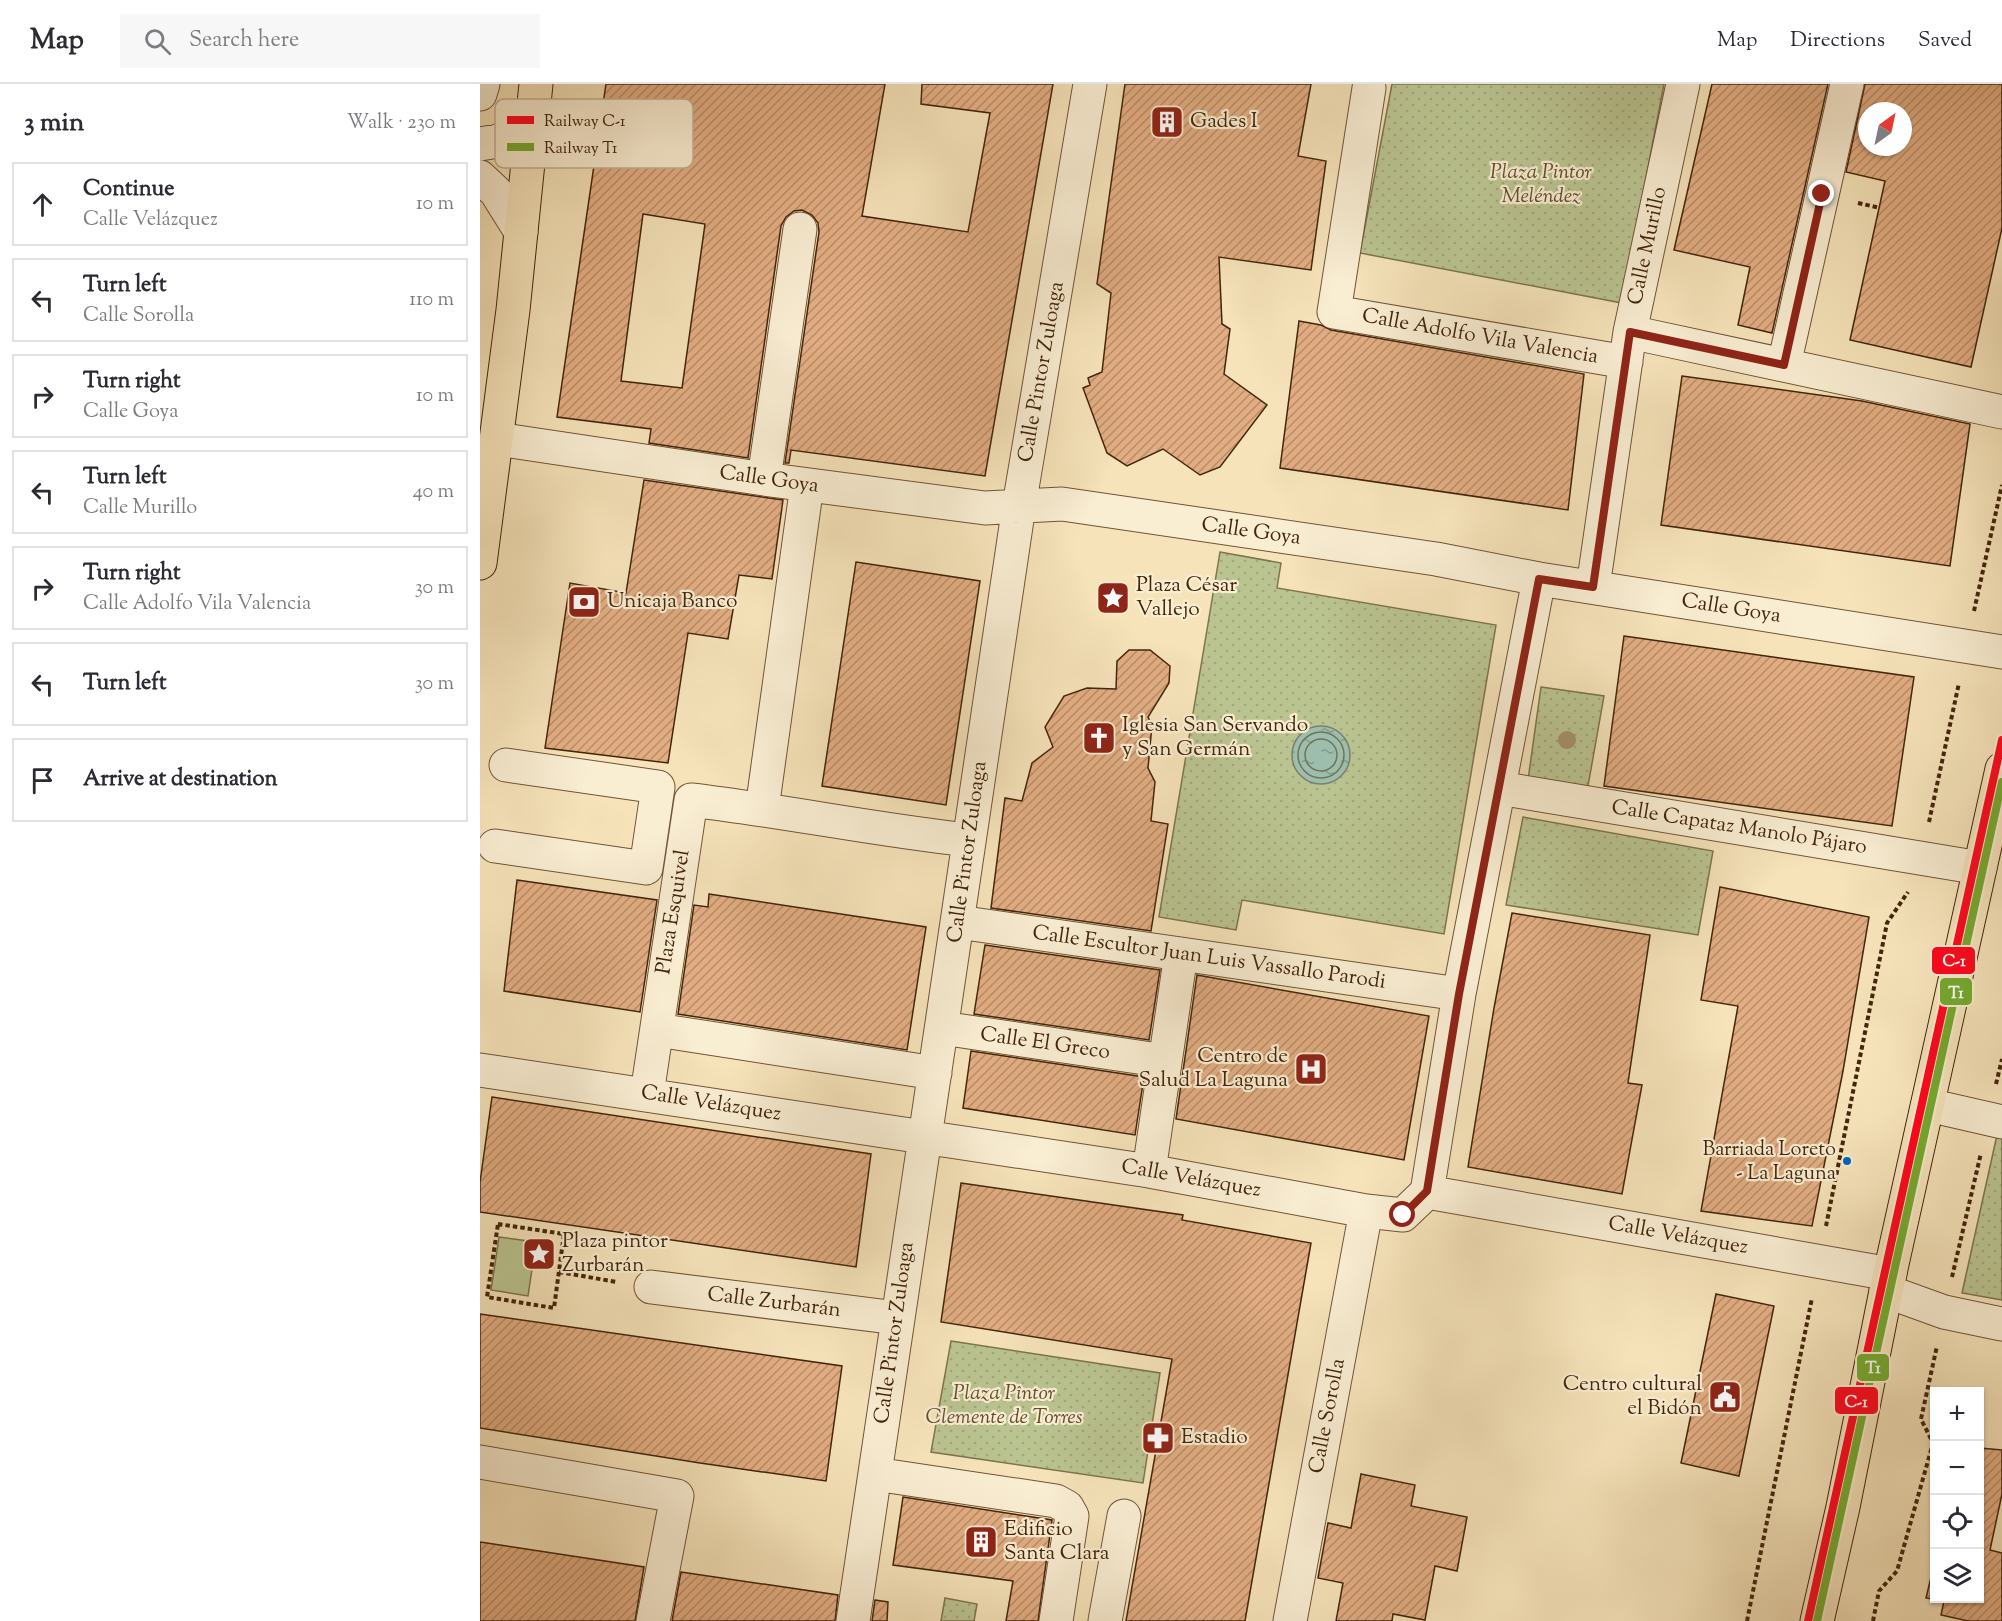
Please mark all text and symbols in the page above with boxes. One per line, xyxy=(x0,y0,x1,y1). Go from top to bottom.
search box xyxy=(120,14,540,68)
text: Map xyxy=(30,21,84,61)
icon: search xyxy=(141,25,174,58)
text: Search here xyxy=(189,25,299,57)
text: Map xyxy=(1717,26,1757,56)
text: Directions xyxy=(1790,26,1885,56)
text: Saved xyxy=(1918,26,1972,56)
legend xyxy=(495,99,693,168)
north arrow xyxy=(1858,102,1912,156)
building icon: Gades I xyxy=(1149,104,1185,140)
text: 3 min xyxy=(24,105,84,142)
place label: Gades I xyxy=(1190,107,1258,137)
text: Walk · 230 m xyxy=(347,109,456,138)
text: Railway C-1 xyxy=(544,111,626,134)
text: Railway T1 xyxy=(544,138,618,161)
park label: Plaza Pintor Meléndez xyxy=(1490,158,1592,212)
text: Continue xyxy=(83,174,174,206)
route end xyxy=(1808,180,1834,206)
street label: Calle Murillo xyxy=(1621,184,1675,308)
icon: ahead xyxy=(26,188,59,221)
text: 10 m xyxy=(416,190,454,219)
text: Calle Velázquez xyxy=(83,206,218,235)
text: Turn left xyxy=(83,270,166,302)
street label: Calle Pintor Zuloaga xyxy=(1011,279,1073,465)
icon: left xyxy=(26,284,59,317)
text: 110 m xyxy=(409,286,454,315)
street label: Calle Adolfo Vila Valencia xyxy=(1359,301,1601,373)
text: Calle Sorolla xyxy=(83,302,194,331)
text: Turn right xyxy=(83,366,180,398)
icon: right xyxy=(26,380,59,413)
text: 10 m xyxy=(416,382,454,411)
text: Calle Goya xyxy=(83,398,179,427)
street label: Calle Goya xyxy=(717,458,821,502)
text: Turn left xyxy=(83,462,166,494)
icon: left xyxy=(26,476,59,509)
text: 40 m xyxy=(413,478,454,507)
text: Calle Murillo xyxy=(83,494,197,523)
street label: Calle Goya xyxy=(1199,510,1303,554)
text: Turn right xyxy=(83,558,180,590)
place label: Plaza César Vallejo xyxy=(1136,571,1237,625)
icon: right xyxy=(26,572,59,605)
text: 30 m xyxy=(415,574,454,603)
place icon: Plaza César Vallejo xyxy=(1095,580,1131,616)
bank icon: Unicaja Banco xyxy=(566,584,602,620)
street label: Calle Goya xyxy=(1679,586,1783,632)
place label: Unicaja Banco xyxy=(607,587,737,617)
text: Calle Adolfo Vila Valencia xyxy=(83,590,311,619)
icon: left xyxy=(26,668,59,701)
text: Turn left xyxy=(83,668,166,700)
text: 30 m xyxy=(415,670,454,699)
place label: Iglesia San Servando y San Germán xyxy=(1122,711,1308,765)
church icon: Iglesia San Servando y San Germán xyxy=(1081,720,1117,756)
street label: Calle Pintor Zuloaga xyxy=(940,759,996,945)
icon: arrive xyxy=(26,764,59,797)
text: Arrive at destination xyxy=(83,764,278,796)
street label: Calle Capataz Manolo Pájaro xyxy=(1609,793,1869,863)
street label: Plaza Esquivel xyxy=(649,847,699,976)
street label: Calle Escultor Juan Luis Vassallo Parodi xyxy=(1030,918,1388,998)
line badge: C-1 xyxy=(1931,946,1976,975)
text: C-1 xyxy=(1942,951,1966,974)
line badge: T1 xyxy=(1939,977,1973,1006)
text: T1 xyxy=(1948,983,1964,1006)
street label: Calle El Greco xyxy=(978,1020,1112,1068)
place label: Centro de Salud La Laguna xyxy=(1138,1042,1288,1096)
hospital icon: Centro de Salud La Laguna xyxy=(1293,1051,1329,1087)
street label: Calle Velázquez xyxy=(639,1078,783,1130)
place label: Barriada Loreto - La Laguna xyxy=(1703,1136,1836,1189)
street label: Calle Velázquez xyxy=(1119,1152,1263,1206)
marker: Barriada Loreto - La Laguna xyxy=(1841,1155,1853,1167)
route start xyxy=(1389,1201,1415,1227)
street label: Calle Velázquez xyxy=(1606,1209,1750,1263)
place label: Plaza pintor Zurbarán xyxy=(562,1227,668,1281)
place icon: Plaza pintor Zurbarán xyxy=(521,1236,557,1272)
street label: Calle Pintor Zuloaga xyxy=(867,1240,923,1426)
street label: Calle Zurbarán xyxy=(705,1280,843,1326)
line badge: T1 xyxy=(1856,1353,1890,1382)
street label: Calle Sorolla xyxy=(1302,1356,1354,1476)
text: T1 xyxy=(1865,1358,1881,1381)
place label: Centro cultural el Bidón xyxy=(1563,1370,1702,1424)
park label: Plaza Pîntor Clemente de Torres xyxy=(926,1379,1082,1433)
public building icon: Centro cultural el Bidón xyxy=(1707,1379,1743,1415)
line badge: C-1 xyxy=(1834,1386,1879,1415)
map controls xyxy=(1930,1387,1984,1603)
button: + xyxy=(1930,1387,1984,1441)
text: C-1 xyxy=(1844,1392,1868,1415)
pharmacy icon: Estadio xyxy=(1140,1420,1176,1456)
place label: Estadio xyxy=(1181,1423,1248,1453)
button: − xyxy=(1930,1441,1984,1495)
button: locate xyxy=(1930,1495,1984,1549)
place label: Edificio Santa Clara xyxy=(1004,1515,1110,1569)
building icon: Edificio Santa Clara xyxy=(963,1524,999,1560)
button: layers xyxy=(1930,1549,1984,1603)

